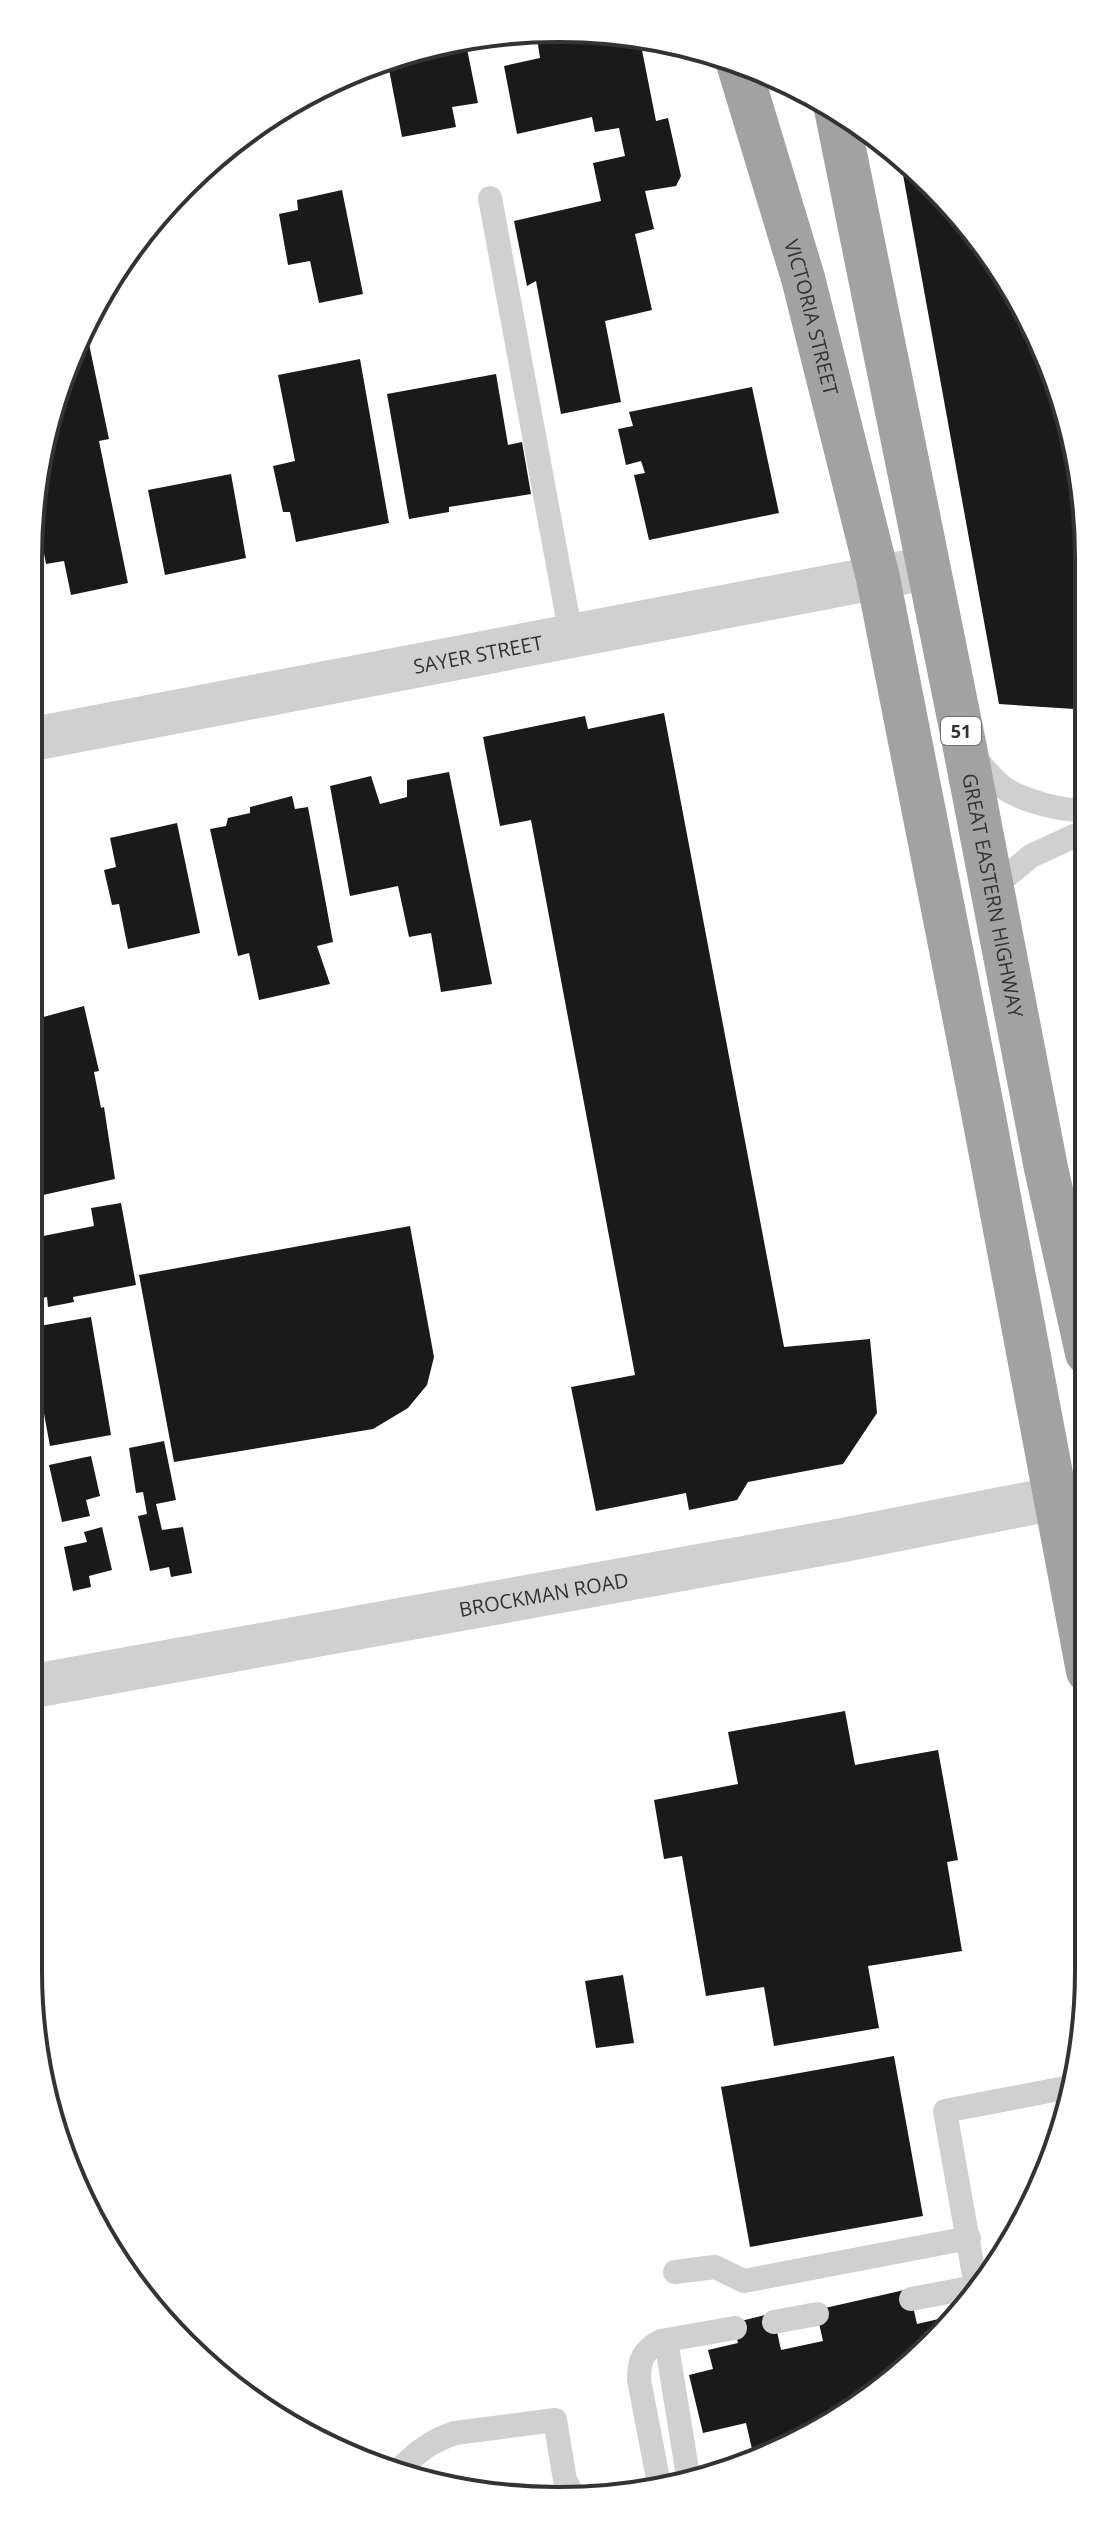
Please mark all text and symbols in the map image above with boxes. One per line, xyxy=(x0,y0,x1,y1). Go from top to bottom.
street label: VICTORIA STREET xyxy=(779,236,845,398)
street label: SAYER STREET xyxy=(411,628,545,680)
road number: 51 xyxy=(941,717,981,745)
street label: GREAT EASTERN HIGHWAY xyxy=(957,771,1030,1021)
street label: BROCKMAN ROAD xyxy=(457,1565,631,1623)

